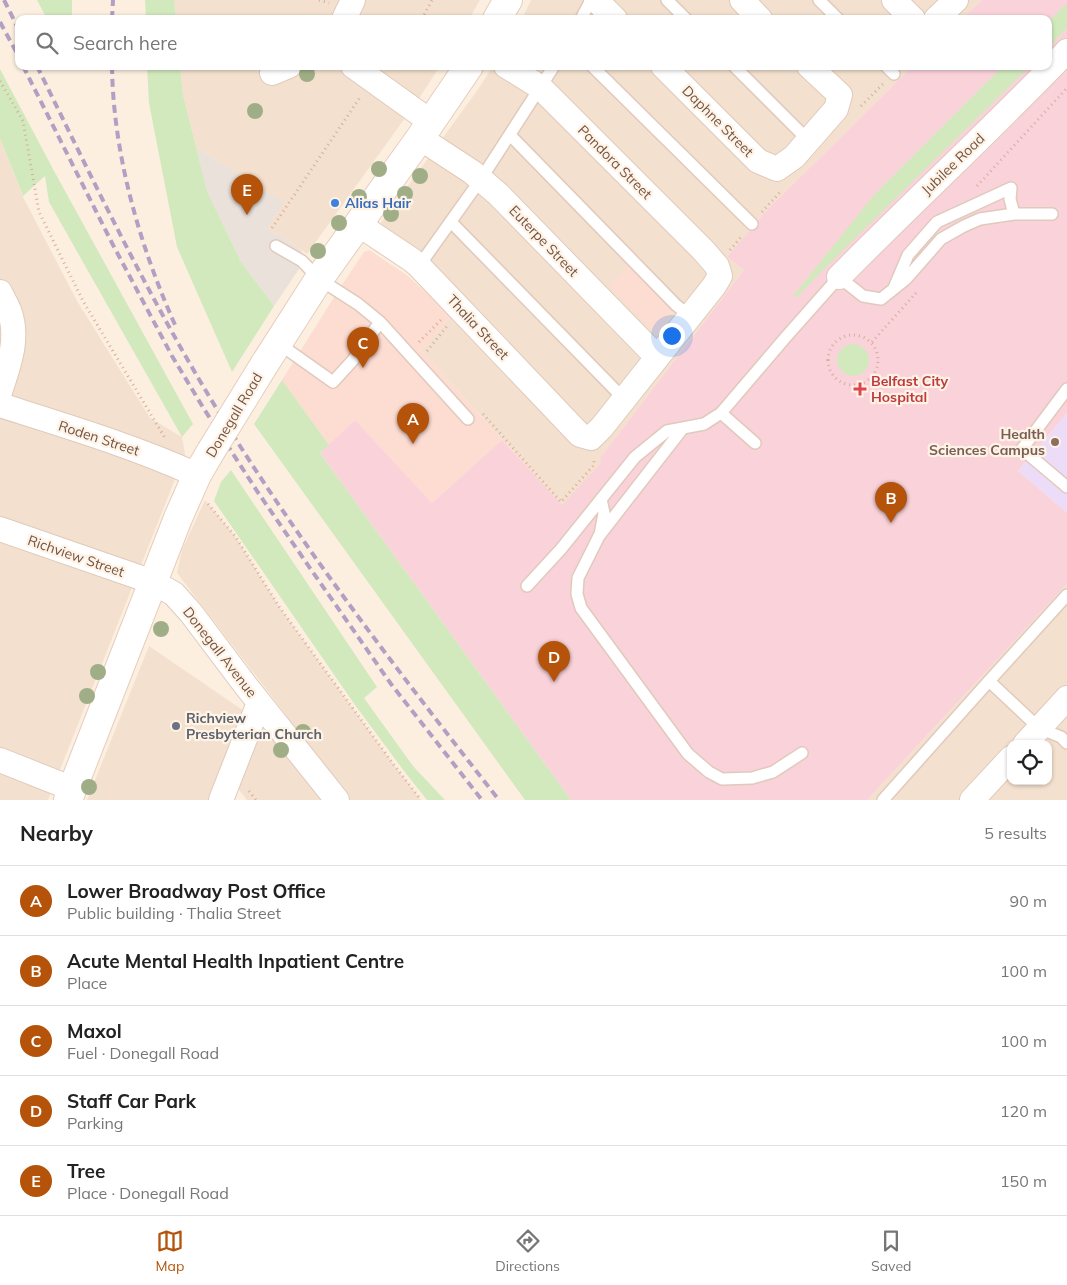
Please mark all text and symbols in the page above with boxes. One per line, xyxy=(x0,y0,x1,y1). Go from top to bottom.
search box xyxy=(15,15,1052,70)
icon: search xyxy=(33,29,61,57)
text: Search here xyxy=(73,31,177,55)
street label: Daphne Street xyxy=(679,82,758,161)
street label: Pandora Street xyxy=(574,121,656,203)
street label: Jubilee Road xyxy=(918,129,988,199)
pin: E xyxy=(231,174,263,215)
place label: Alias Hair xyxy=(345,194,412,212)
marker: Alias Hair xyxy=(329,197,341,209)
street label: Euterpe Street xyxy=(505,202,583,280)
street label: Thalia Street xyxy=(443,291,513,363)
your location xyxy=(659,323,685,349)
pin: C xyxy=(347,327,379,368)
street label: Donegall Road xyxy=(202,369,266,461)
place label: Belfast City Hospital xyxy=(871,372,948,406)
marker: Belfast City Hospital xyxy=(853,382,867,396)
pin: A xyxy=(397,403,429,444)
street label: Roden Street xyxy=(56,416,142,460)
place label: Health Sciences Campus xyxy=(929,425,1045,459)
marker: Health Sciences Campus xyxy=(1049,436,1061,448)
pin: B xyxy=(875,482,907,523)
street label: Richview Street xyxy=(25,531,127,581)
street label: Donegall Avenue xyxy=(179,603,261,701)
pin: D xyxy=(538,641,570,682)
place label: Richview Presbyterian Church xyxy=(186,709,322,743)
marker: Richview Presbyterian Church xyxy=(170,720,182,732)
map controls xyxy=(1007,740,1052,785)
button: locate xyxy=(1007,740,1052,785)
text: Nearby xyxy=(20,820,93,846)
text: 5 results xyxy=(984,823,1047,843)
text: Lower Broadway Post Office xyxy=(67,879,326,903)
text: A xyxy=(30,891,42,911)
text: 90 m xyxy=(1010,891,1047,911)
text: Public building · Thalia Street xyxy=(67,903,281,923)
text: Acute Mental Health Inpatient Centre xyxy=(67,949,404,973)
text: B xyxy=(30,961,42,981)
text: 100 m xyxy=(1000,961,1047,981)
text: Place xyxy=(67,973,107,993)
text: Maxol xyxy=(67,1019,122,1043)
text: C xyxy=(31,1031,41,1051)
text: 100 m xyxy=(1000,1031,1047,1051)
text: Fuel · Donegall Road xyxy=(67,1043,219,1063)
text: Staff Car Park xyxy=(67,1089,196,1113)
text: D xyxy=(30,1101,42,1121)
text: 120 m xyxy=(1000,1101,1047,1121)
text: Parking xyxy=(67,1113,124,1133)
text: Tree xyxy=(67,1159,105,1183)
text: E xyxy=(31,1171,41,1191)
text: 150 m xyxy=(1000,1171,1047,1191)
text: Place · Donegall Road xyxy=(67,1183,229,1203)
tab: Map xyxy=(156,1227,184,1275)
tab: Directions xyxy=(495,1227,560,1275)
tab: Saved xyxy=(871,1227,911,1275)

